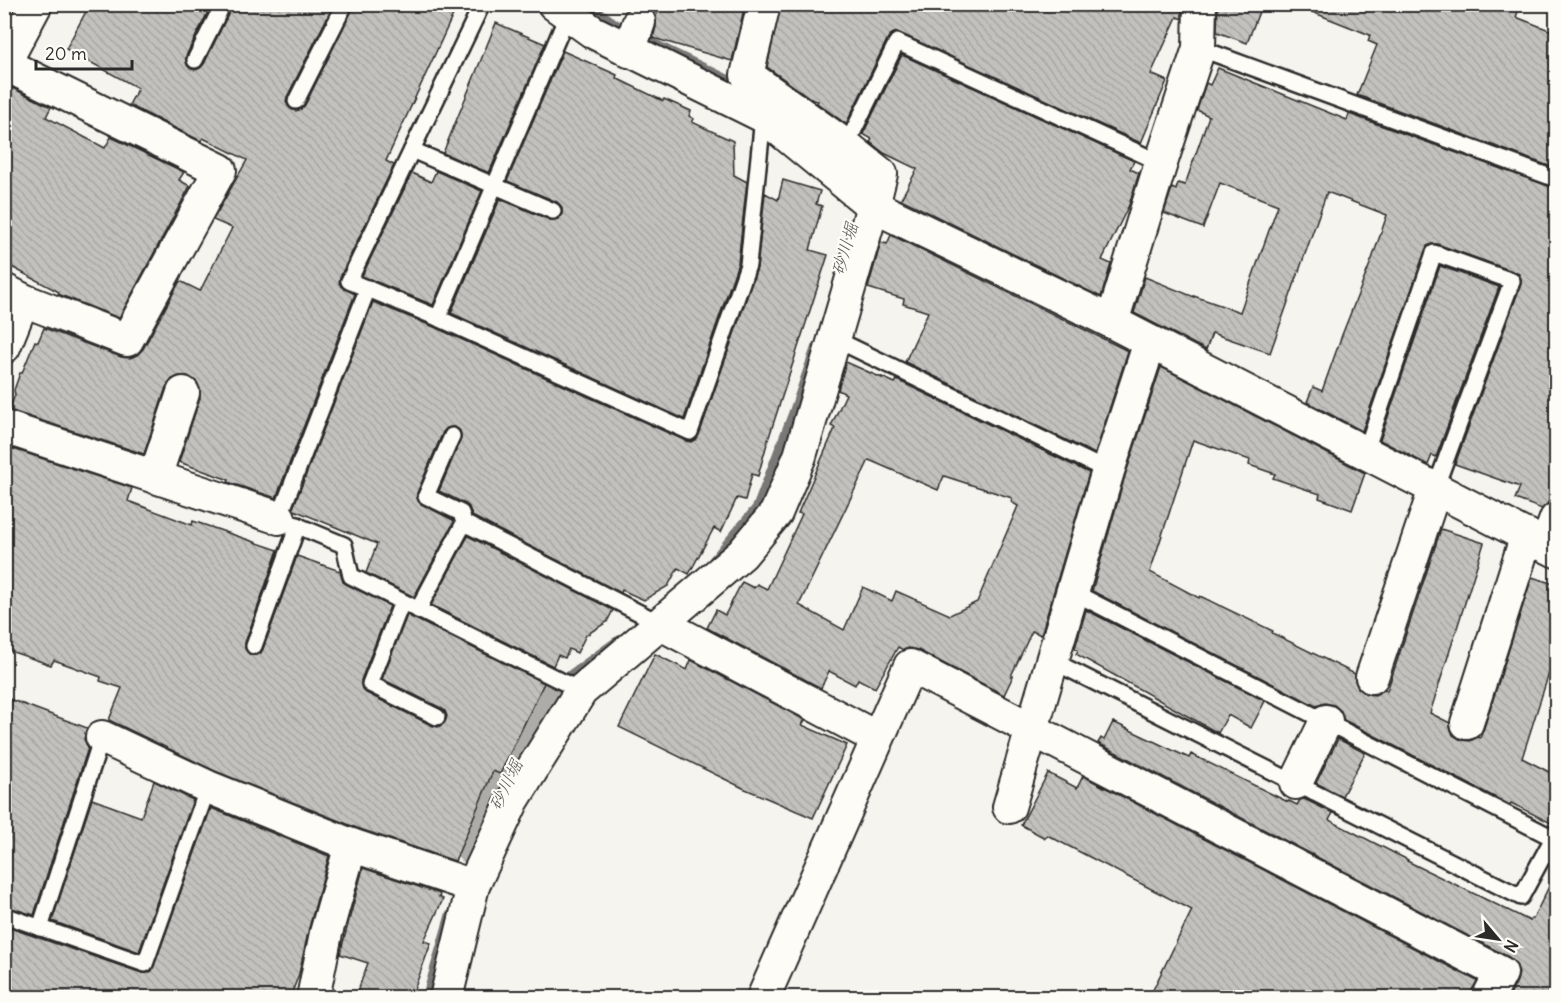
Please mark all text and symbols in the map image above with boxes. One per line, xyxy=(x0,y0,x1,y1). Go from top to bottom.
scale bar xyxy=(36,33,132,71)
text: 20 m xyxy=(45,42,87,65)
water label: 砂川堀 xyxy=(826,219,863,278)
water label: 砂川堀 xyxy=(483,755,528,814)
north arrow xyxy=(1468,909,1528,969)
text: N xyxy=(1500,937,1523,956)

